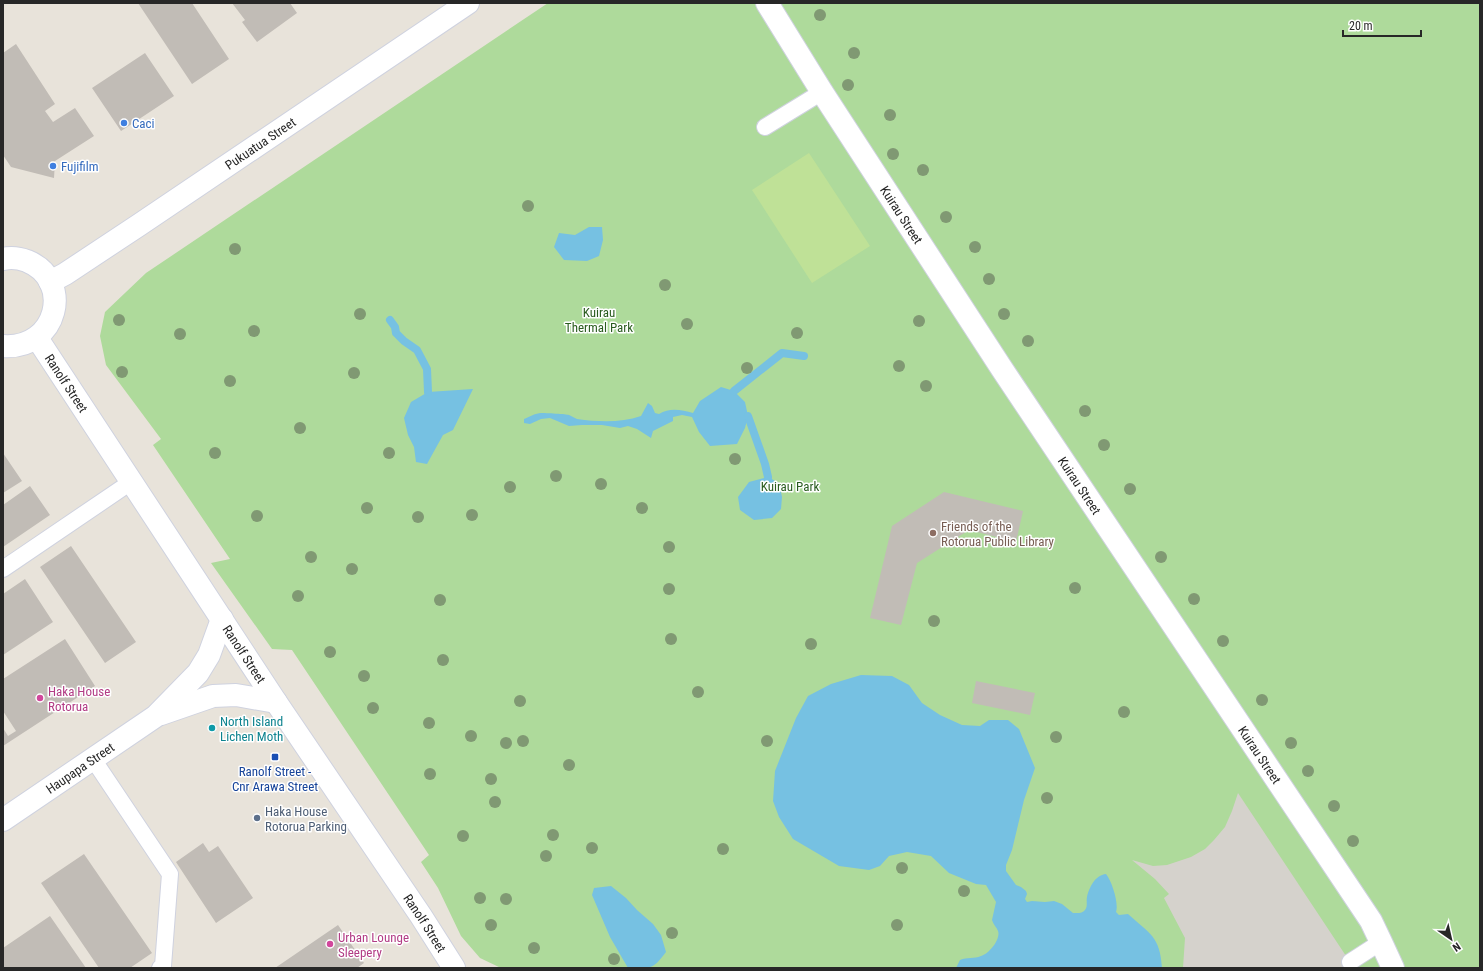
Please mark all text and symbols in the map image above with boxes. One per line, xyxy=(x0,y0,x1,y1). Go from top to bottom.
scale bar xyxy=(1343,12,1421,38)
text: 20 m xyxy=(1349,19,1373,33)
street label: Pukuatua Street xyxy=(222,114,299,173)
place label: Caci xyxy=(132,116,155,131)
marker: Caci xyxy=(119,118,129,128)
place label: Fujifilm xyxy=(61,159,98,174)
marker: Fujifilm xyxy=(48,161,58,171)
street label: Kuirau Street xyxy=(877,183,926,247)
park label: Kuirau Thermal Park xyxy=(565,305,633,335)
street label: Ranolf Street xyxy=(42,351,91,415)
street label: Kuirau Street xyxy=(1055,454,1104,517)
park label: Kuirau Park xyxy=(761,479,819,494)
place label: Friends of the Rotorua Public Library xyxy=(941,519,1055,549)
marker: Friends of the Rotorua Public Library xyxy=(928,528,938,538)
street label: Ranolf Street xyxy=(220,622,269,686)
place label: Haka House Rotorua xyxy=(48,684,110,714)
marker: Haka House Rotorua xyxy=(35,693,45,703)
place label: North Island Lichen Moth xyxy=(220,714,283,744)
marker: North Island Lichen Moth xyxy=(207,723,217,733)
street label: Kuirau Street xyxy=(1235,723,1284,787)
street label: Haupapa Street xyxy=(43,740,117,797)
marker: Ranolf Street - Cnr Arawa Street xyxy=(270,752,280,762)
place label: Ranolf Street - Cnr Arawa Street xyxy=(232,764,318,794)
place label: Haka House Rotorua Parking xyxy=(265,804,347,834)
marker: Haka House Rotorua Parking xyxy=(252,813,262,823)
street label: Ranolf Street xyxy=(400,891,449,955)
north arrow xyxy=(1431,919,1471,959)
place label: Urban Lounge Sleepery xyxy=(338,930,409,960)
marker: Urban Lounge Sleepery xyxy=(325,939,335,949)
text: N xyxy=(1450,940,1463,954)

